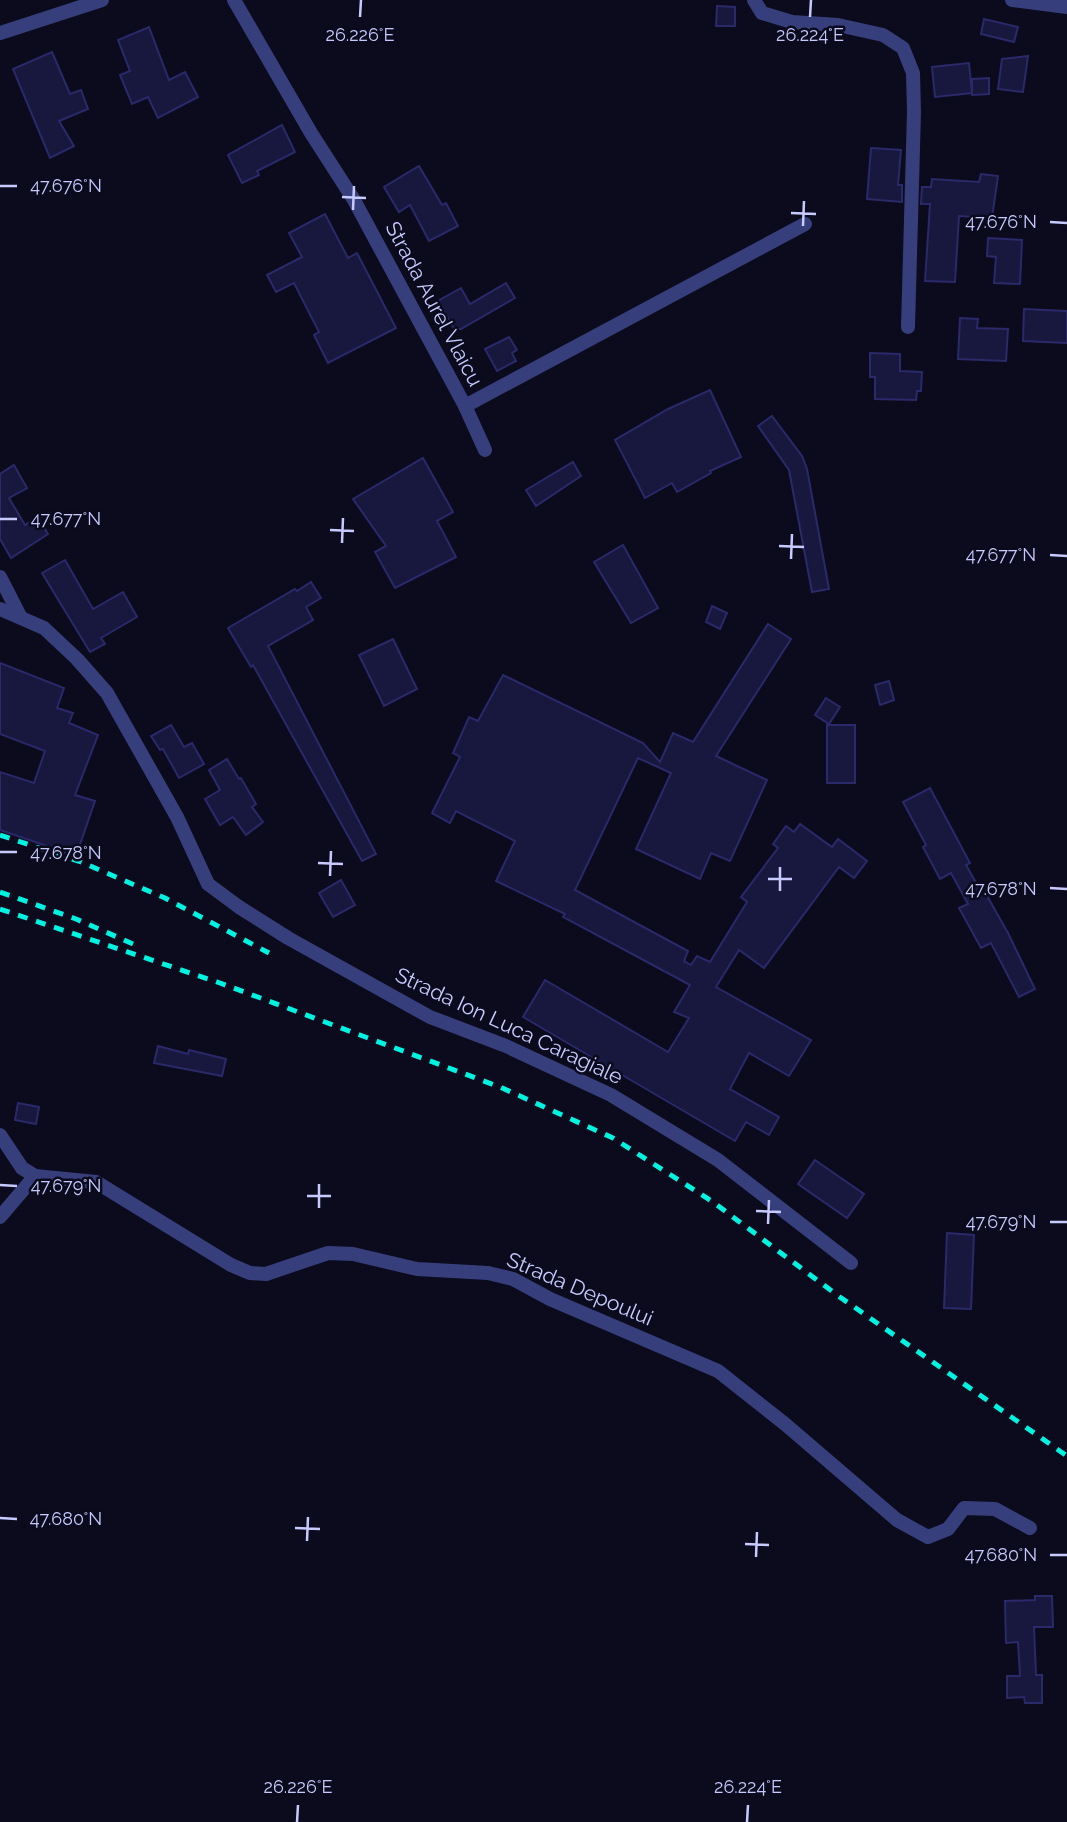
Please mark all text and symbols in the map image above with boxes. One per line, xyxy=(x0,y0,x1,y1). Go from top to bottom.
text: 26.226°E xyxy=(326,24,395,45)
text: 26.224°E xyxy=(776,24,844,45)
text: 47.676°N xyxy=(30,175,102,196)
text: 47.676°N xyxy=(965,211,1037,232)
street label: Strada Aurel Vlaicu xyxy=(380,217,488,390)
text: 47.677°N xyxy=(31,508,101,529)
text: 47.677°N xyxy=(966,544,1036,565)
text: 47.678°N xyxy=(30,842,102,863)
text: 47.678°N xyxy=(965,878,1037,899)
street label: Strada Ion Luca Caragiale xyxy=(392,962,627,1089)
text: 47.679°N xyxy=(31,1175,101,1196)
text: 47.679°N xyxy=(966,1211,1036,1232)
street label: Strada Depoului xyxy=(503,1247,657,1331)
text: 47.680°N xyxy=(30,1508,102,1529)
text: 47.680°N xyxy=(965,1544,1037,1565)
text: 26.226°E xyxy=(264,1776,333,1797)
text: 26.224°E xyxy=(714,1776,782,1797)

